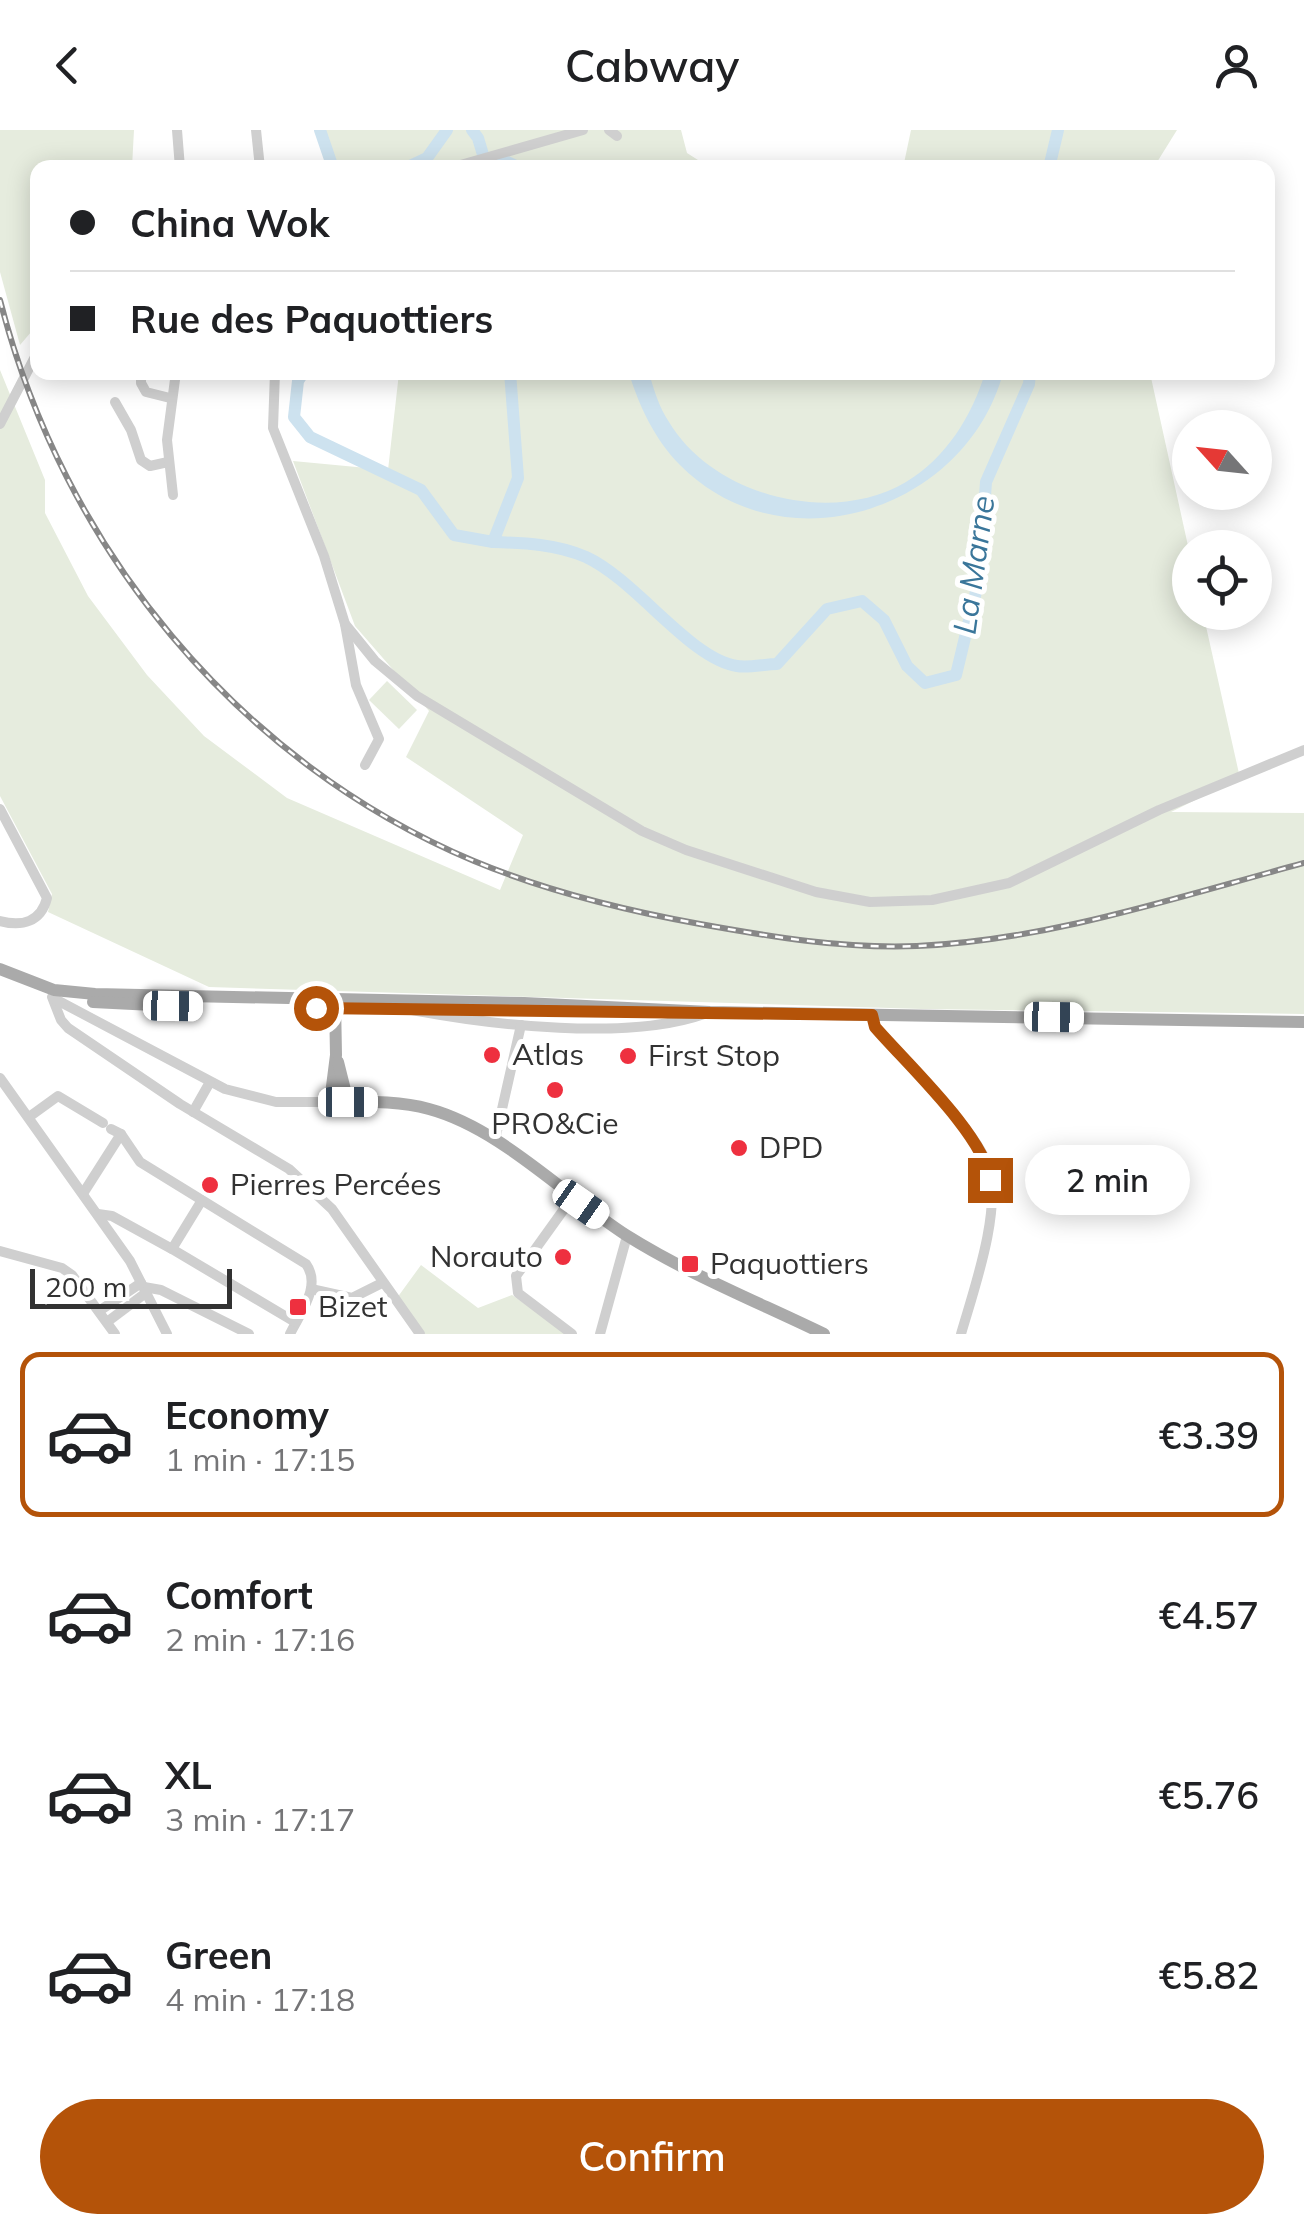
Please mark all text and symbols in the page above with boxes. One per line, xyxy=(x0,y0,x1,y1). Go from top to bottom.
text: Cabway xyxy=(565,37,739,93)
icon: back xyxy=(40,38,95,93)
icon: person xyxy=(1209,38,1264,93)
text: China Wok xyxy=(130,199,329,247)
text: Rue des Paquottiers xyxy=(130,295,493,343)
north arrow xyxy=(1172,410,1272,510)
map controls xyxy=(1172,410,1272,630)
water label: La Marne xyxy=(944,493,1003,637)
button: locate xyxy=(1172,530,1272,630)
route start xyxy=(294,986,339,1031)
car xyxy=(143,990,203,1022)
car xyxy=(1024,1001,1084,1033)
place label: Atlas xyxy=(512,1035,584,1073)
place label: First Stop xyxy=(648,1036,780,1074)
marker: Atlas xyxy=(481,1044,503,1066)
marker: First Stop xyxy=(617,1045,639,1067)
marker: PRO&Cie xyxy=(544,1079,566,1101)
car xyxy=(318,1087,378,1117)
place label: PRO&Cie xyxy=(491,1104,619,1142)
place label: DPD xyxy=(759,1128,823,1166)
marker: DPD xyxy=(728,1137,750,1159)
callout: 2 min xyxy=(1025,1145,1190,1215)
route end xyxy=(968,1158,1013,1203)
text: 2 min xyxy=(1066,1160,1149,1200)
place label: Pierres Percées xyxy=(230,1165,442,1203)
marker: Pierres Percées xyxy=(199,1174,221,1196)
car xyxy=(548,1175,614,1233)
place label: Norauto xyxy=(430,1237,543,1275)
place label: Paquottiers xyxy=(710,1244,869,1282)
marker: Norauto xyxy=(552,1246,574,1268)
marker: Paquottiers xyxy=(679,1253,701,1275)
scale bar xyxy=(30,1264,232,1308)
text: 200 m xyxy=(45,1269,127,1304)
place label: Bizet xyxy=(318,1287,388,1325)
marker: Bizet xyxy=(287,1296,309,1318)
icon: car xyxy=(45,1390,135,1480)
text: Economy xyxy=(165,1391,329,1439)
text: €3.39 xyxy=(1159,1411,1259,1459)
text: 1 min · 17:15 xyxy=(165,1439,355,1479)
icon: car xyxy=(45,1570,135,1660)
text: Comfort xyxy=(165,1571,313,1619)
text: €4.57 xyxy=(1159,1591,1259,1639)
text: 2 min · 17:16 xyxy=(165,1619,355,1659)
icon: car xyxy=(45,1750,135,1840)
text: XL xyxy=(165,1751,212,1799)
text: €5.76 xyxy=(1159,1771,1259,1819)
text: 3 min · 17:17 xyxy=(165,1799,355,1839)
icon: car xyxy=(45,1930,135,2020)
text: Green xyxy=(165,1931,272,1979)
text: €5.82 xyxy=(1159,1951,1259,1999)
text: 4 min · 17:18 xyxy=(165,1979,355,2019)
button: Confirm xyxy=(40,2099,1264,2214)

